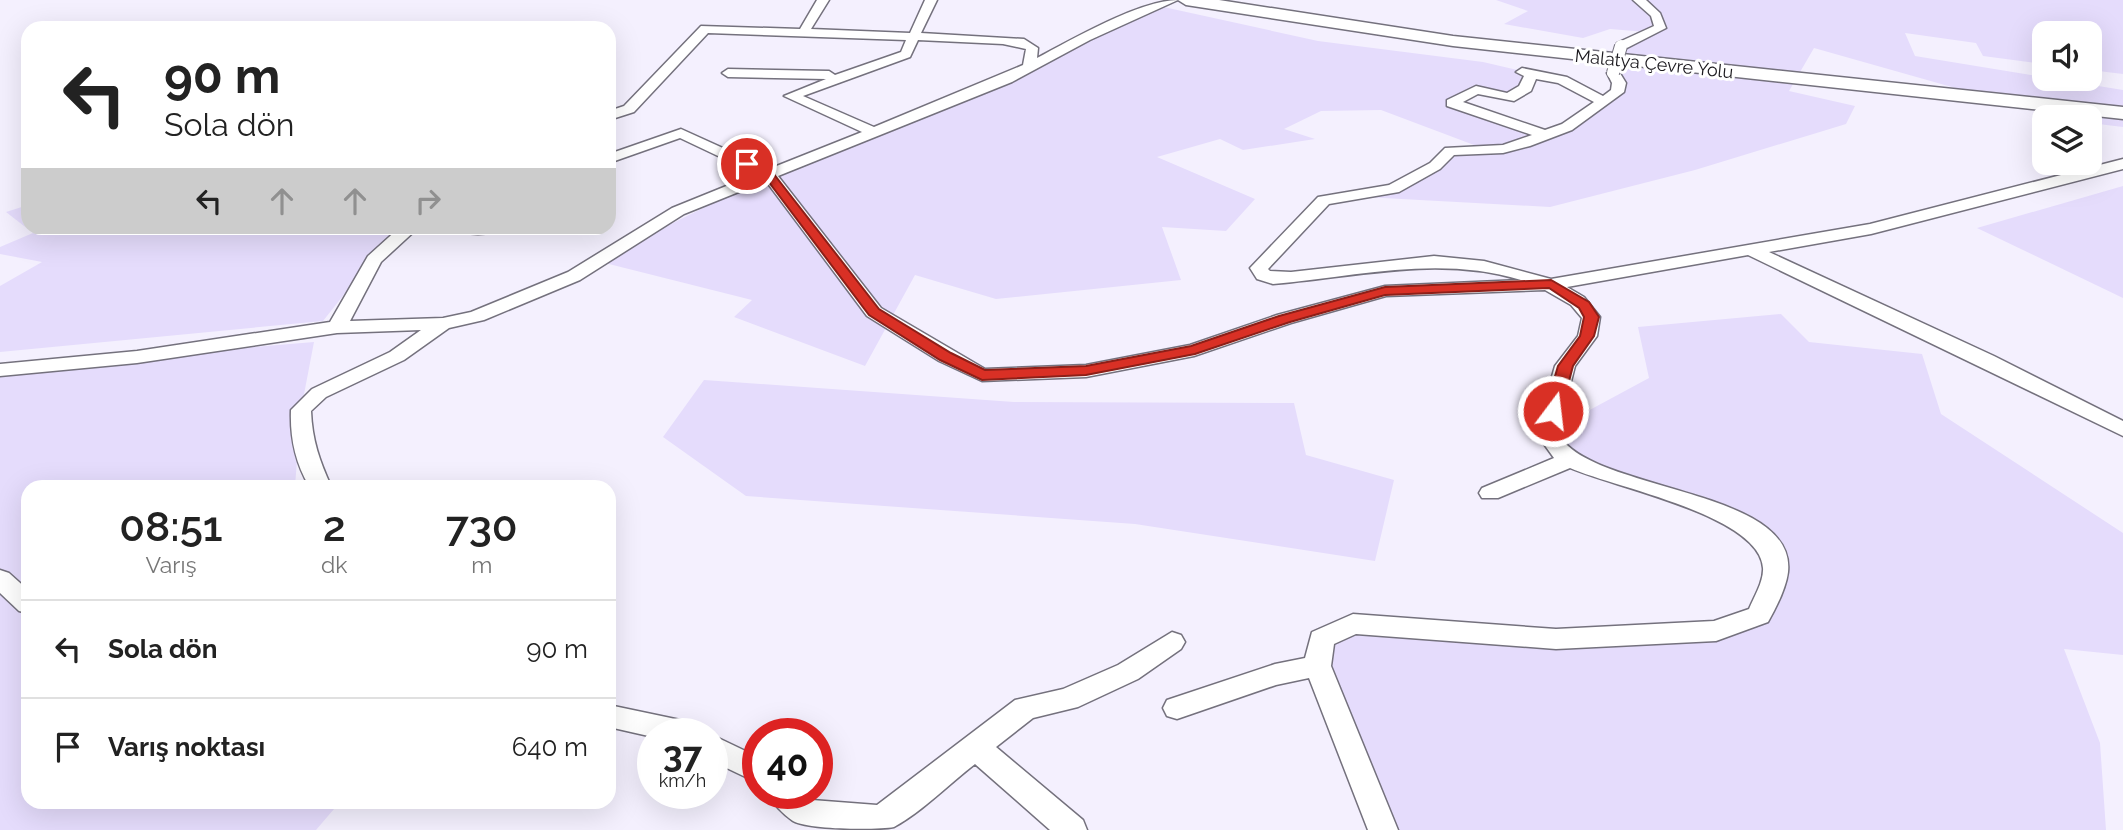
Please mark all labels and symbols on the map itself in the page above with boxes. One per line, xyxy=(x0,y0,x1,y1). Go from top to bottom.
street label: Malatya Çevre Yolu xyxy=(1574,45,1734,82)
pin xyxy=(717,134,777,194)
position arrow xyxy=(1516,374,1590,448)
speed limit sign: 40 xyxy=(742,718,833,809)

